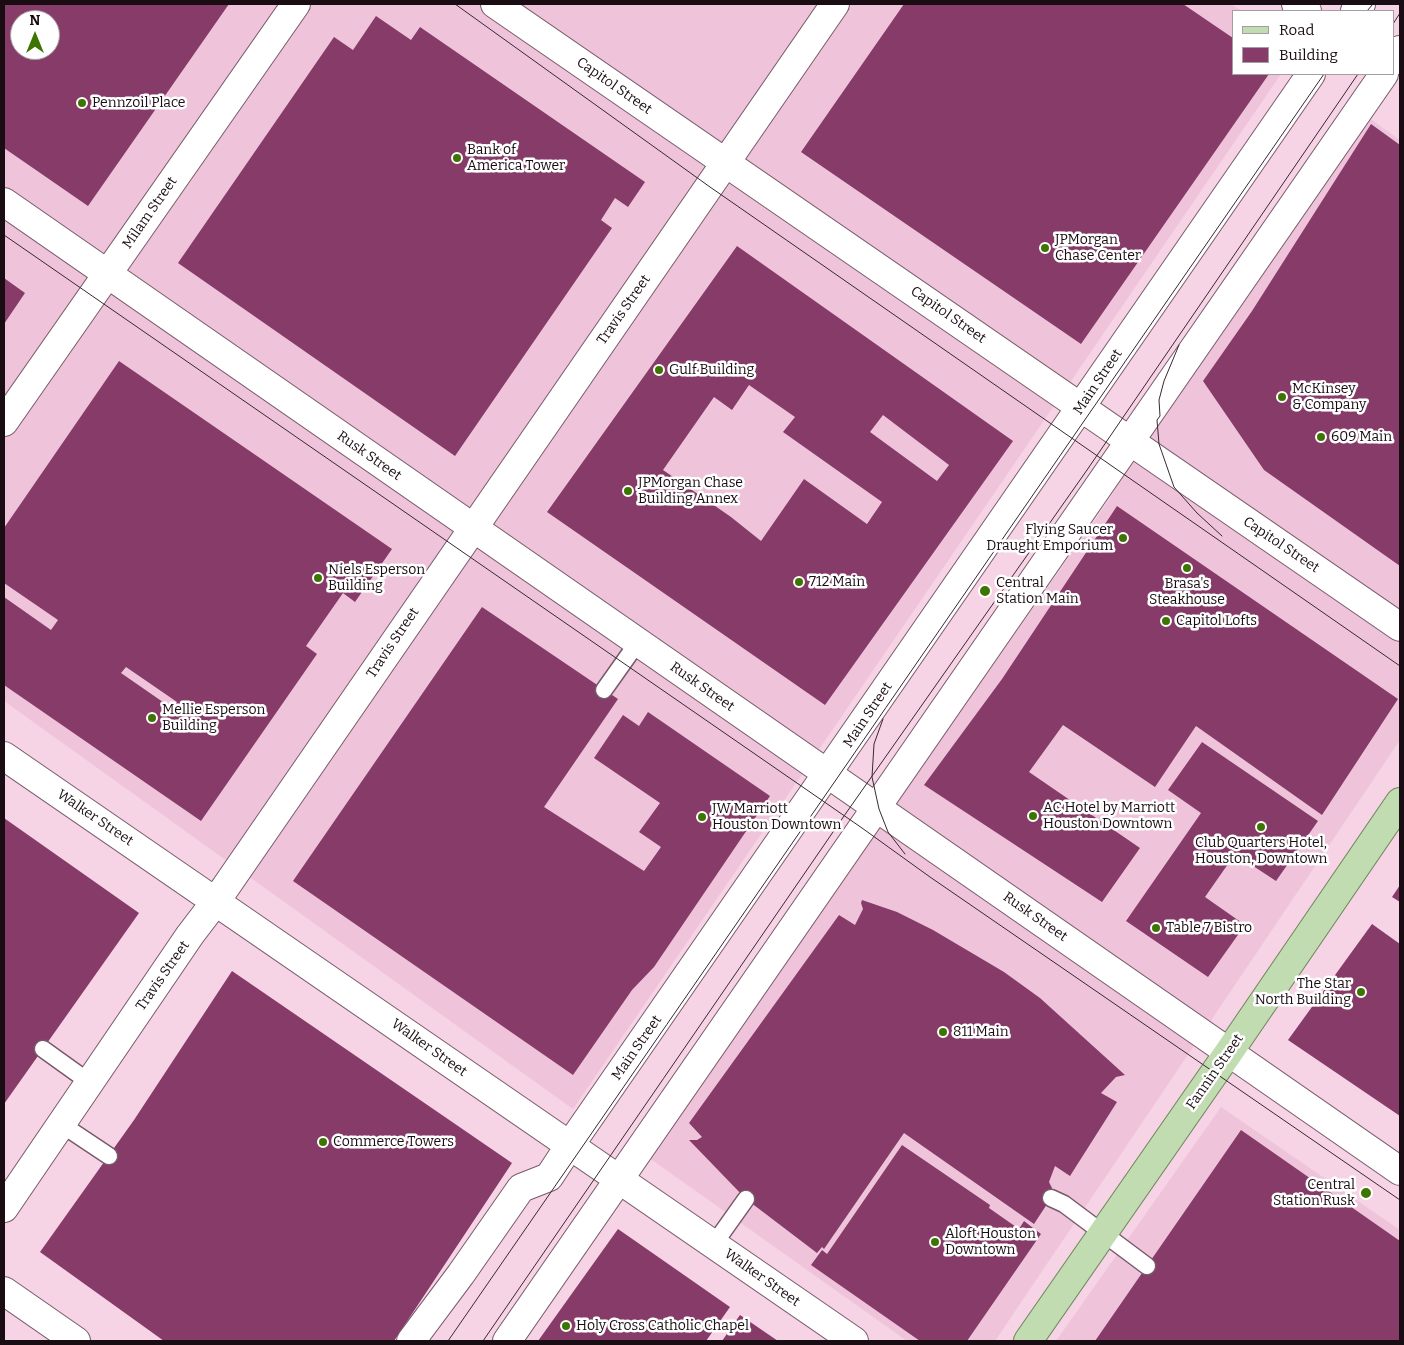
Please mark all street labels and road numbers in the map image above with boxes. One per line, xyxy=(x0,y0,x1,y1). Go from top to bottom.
street label: Capitol Street xyxy=(573,54,655,118)
street label: Milam Street xyxy=(119,174,181,252)
street label: Travis Street xyxy=(594,272,654,348)
street label: Capitol Street xyxy=(907,283,989,347)
street label: Main Street xyxy=(1070,346,1126,418)
street label: Rusk Street xyxy=(334,428,404,484)
street label: Capitol Street xyxy=(1240,513,1322,577)
street label: Travis Street xyxy=(363,605,423,681)
street label: Rusk Street xyxy=(667,659,737,715)
street label: Main Street xyxy=(840,679,896,751)
street label: Walker Street xyxy=(54,786,136,850)
street label: Rusk Street xyxy=(1000,889,1070,945)
street label: Travis Street xyxy=(133,938,193,1014)
street label: Main Street xyxy=(609,1012,665,1084)
street label: Walker Street xyxy=(388,1016,470,1080)
street label: Fannin Street xyxy=(1183,1031,1247,1113)
street label: Walker Street xyxy=(721,1246,803,1310)

